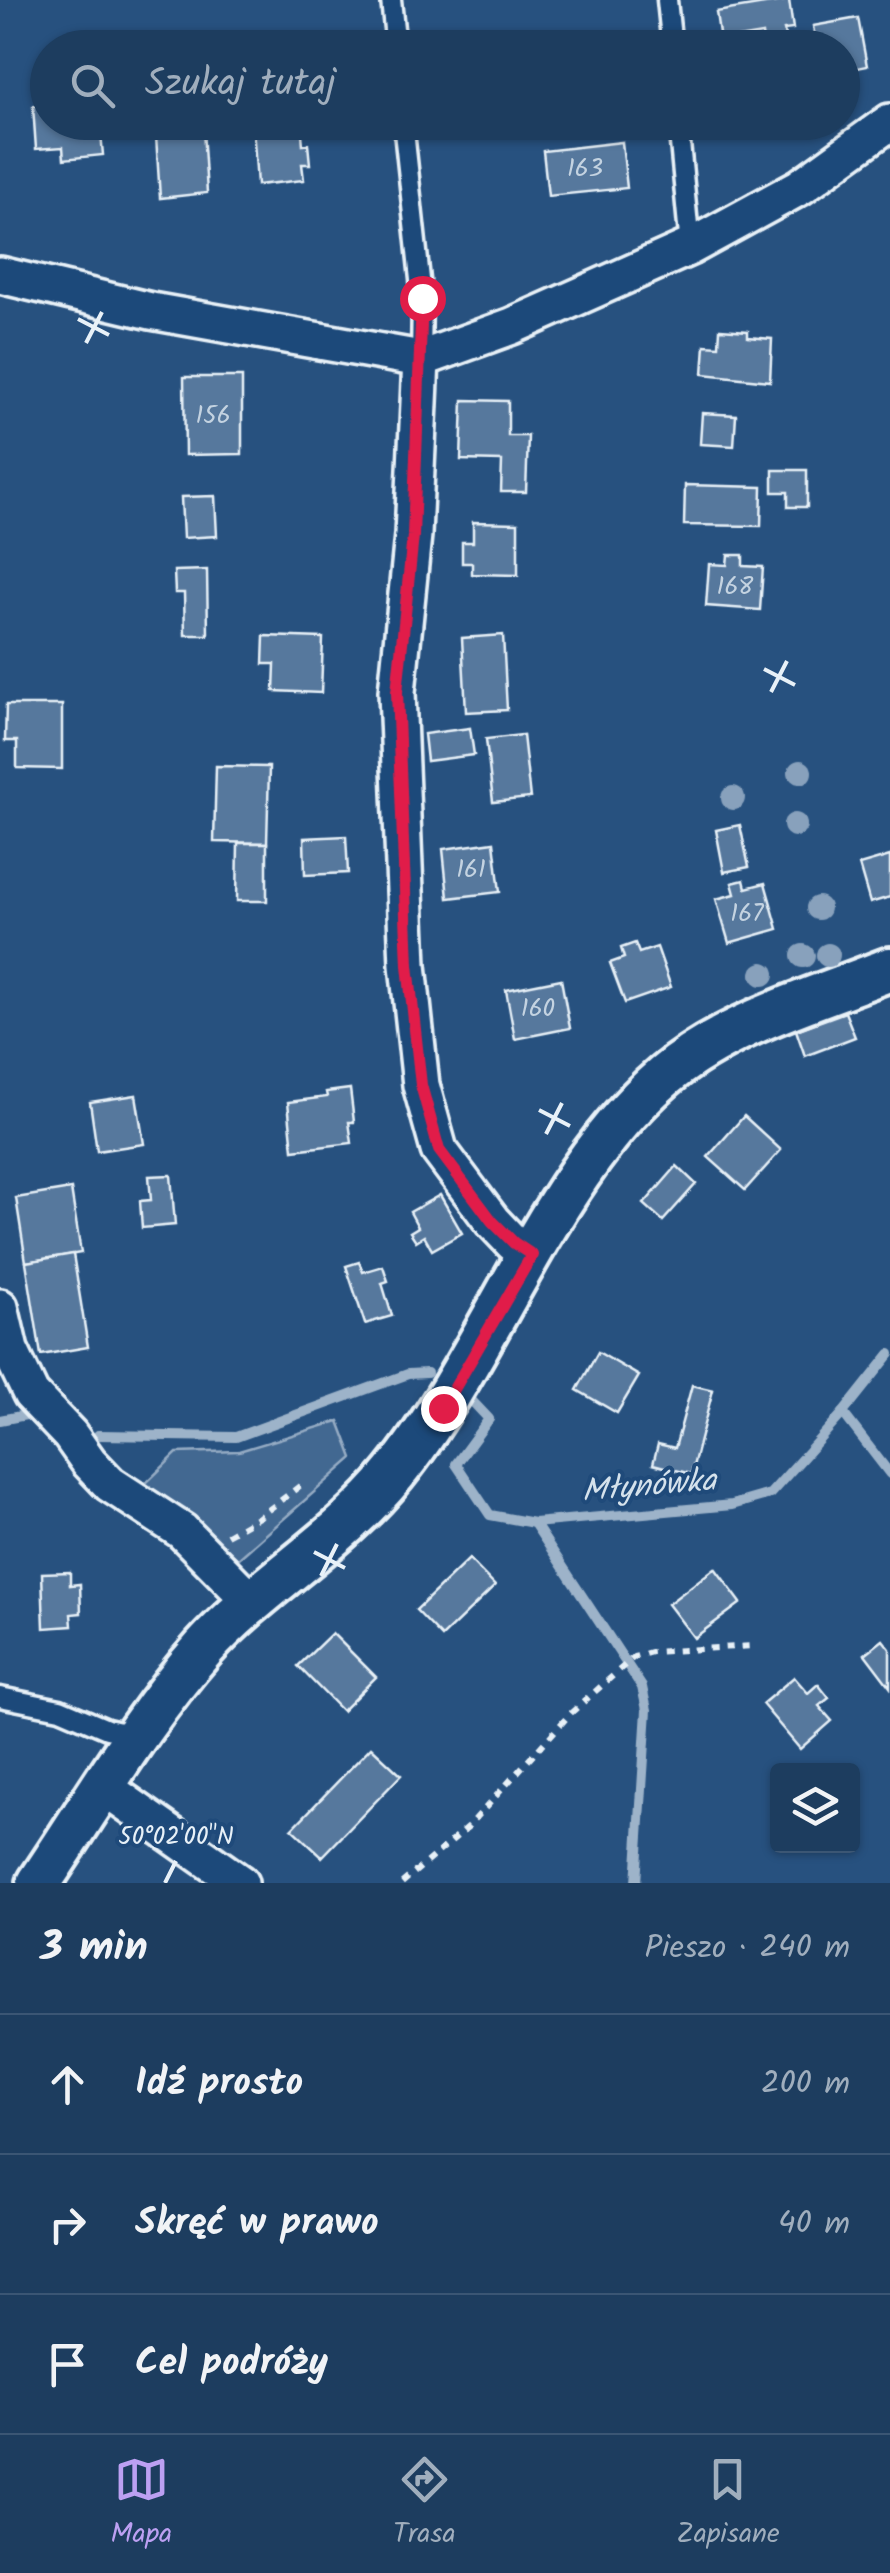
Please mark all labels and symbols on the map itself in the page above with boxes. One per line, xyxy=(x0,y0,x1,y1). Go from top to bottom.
house number: 163 xyxy=(567,149,603,189)
route start xyxy=(400,276,446,322)
house number: 156 xyxy=(195,396,231,436)
house number: 168 xyxy=(717,567,754,607)
house number: 161 xyxy=(456,850,486,890)
house number: 167 xyxy=(730,894,765,934)
house number: 160 xyxy=(521,989,555,1029)
route end xyxy=(421,1386,467,1432)
water label: Młynówka xyxy=(580,1456,720,1518)
text: 50°02'00"N xyxy=(118,1817,234,1857)

